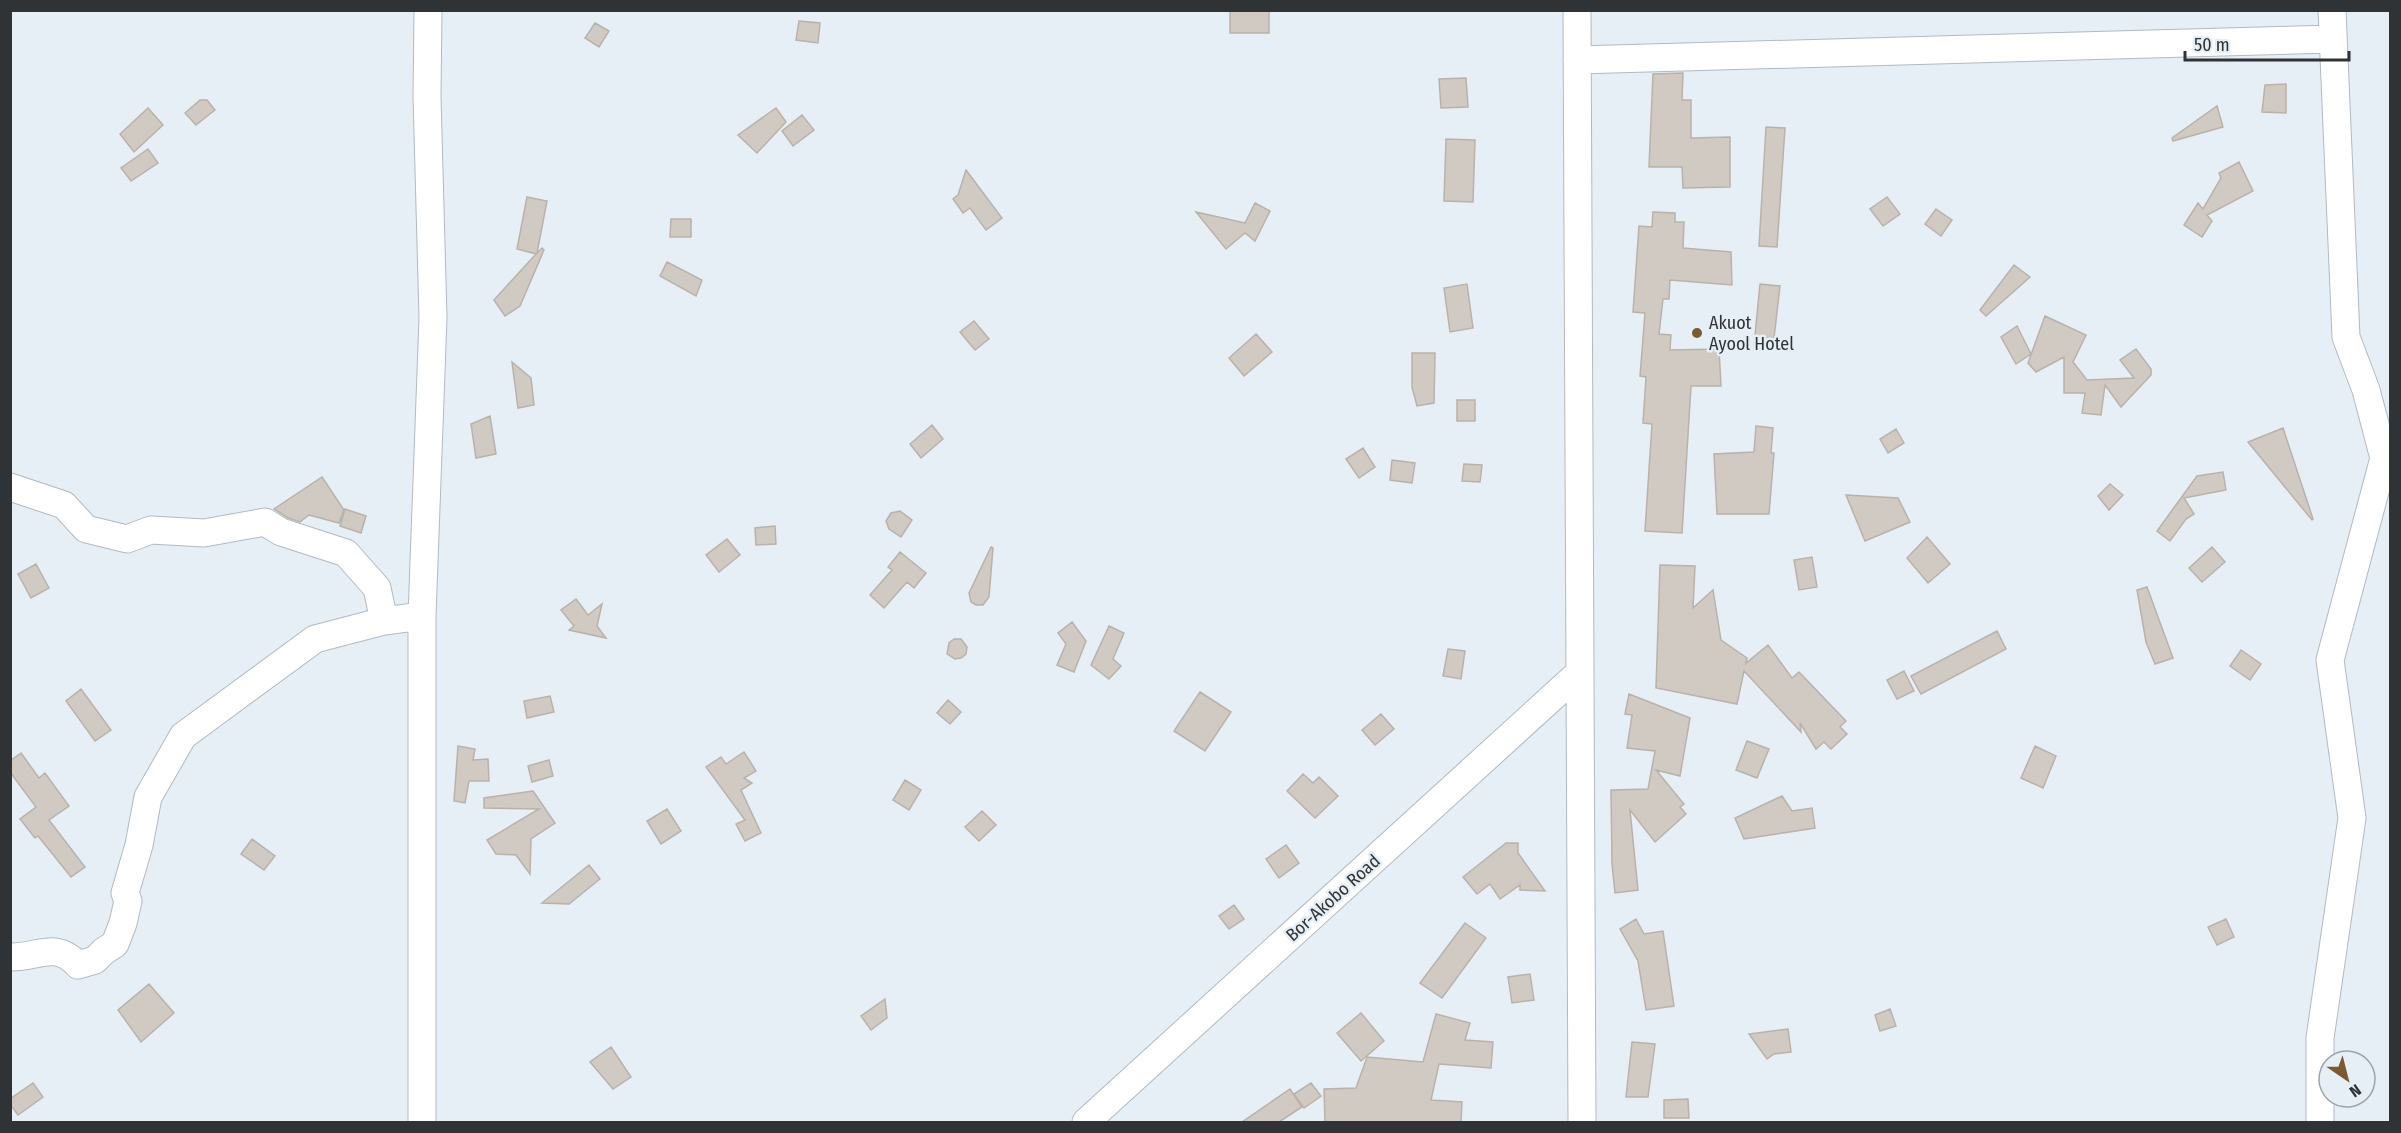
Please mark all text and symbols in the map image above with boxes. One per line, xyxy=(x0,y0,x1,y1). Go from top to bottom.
scale bar xyxy=(2185,24,2348,62)
text: 50 m xyxy=(2194,34,2230,56)
place label: Akuot Ayool Hotel xyxy=(1709,312,1794,355)
marker: Akuot Ayool Hotel xyxy=(1690,326,1704,340)
street label: Bor-Akobo Road xyxy=(1281,850,1385,946)
north arrow xyxy=(2317,1049,2377,1109)
text: N xyxy=(2346,1080,2365,1101)

